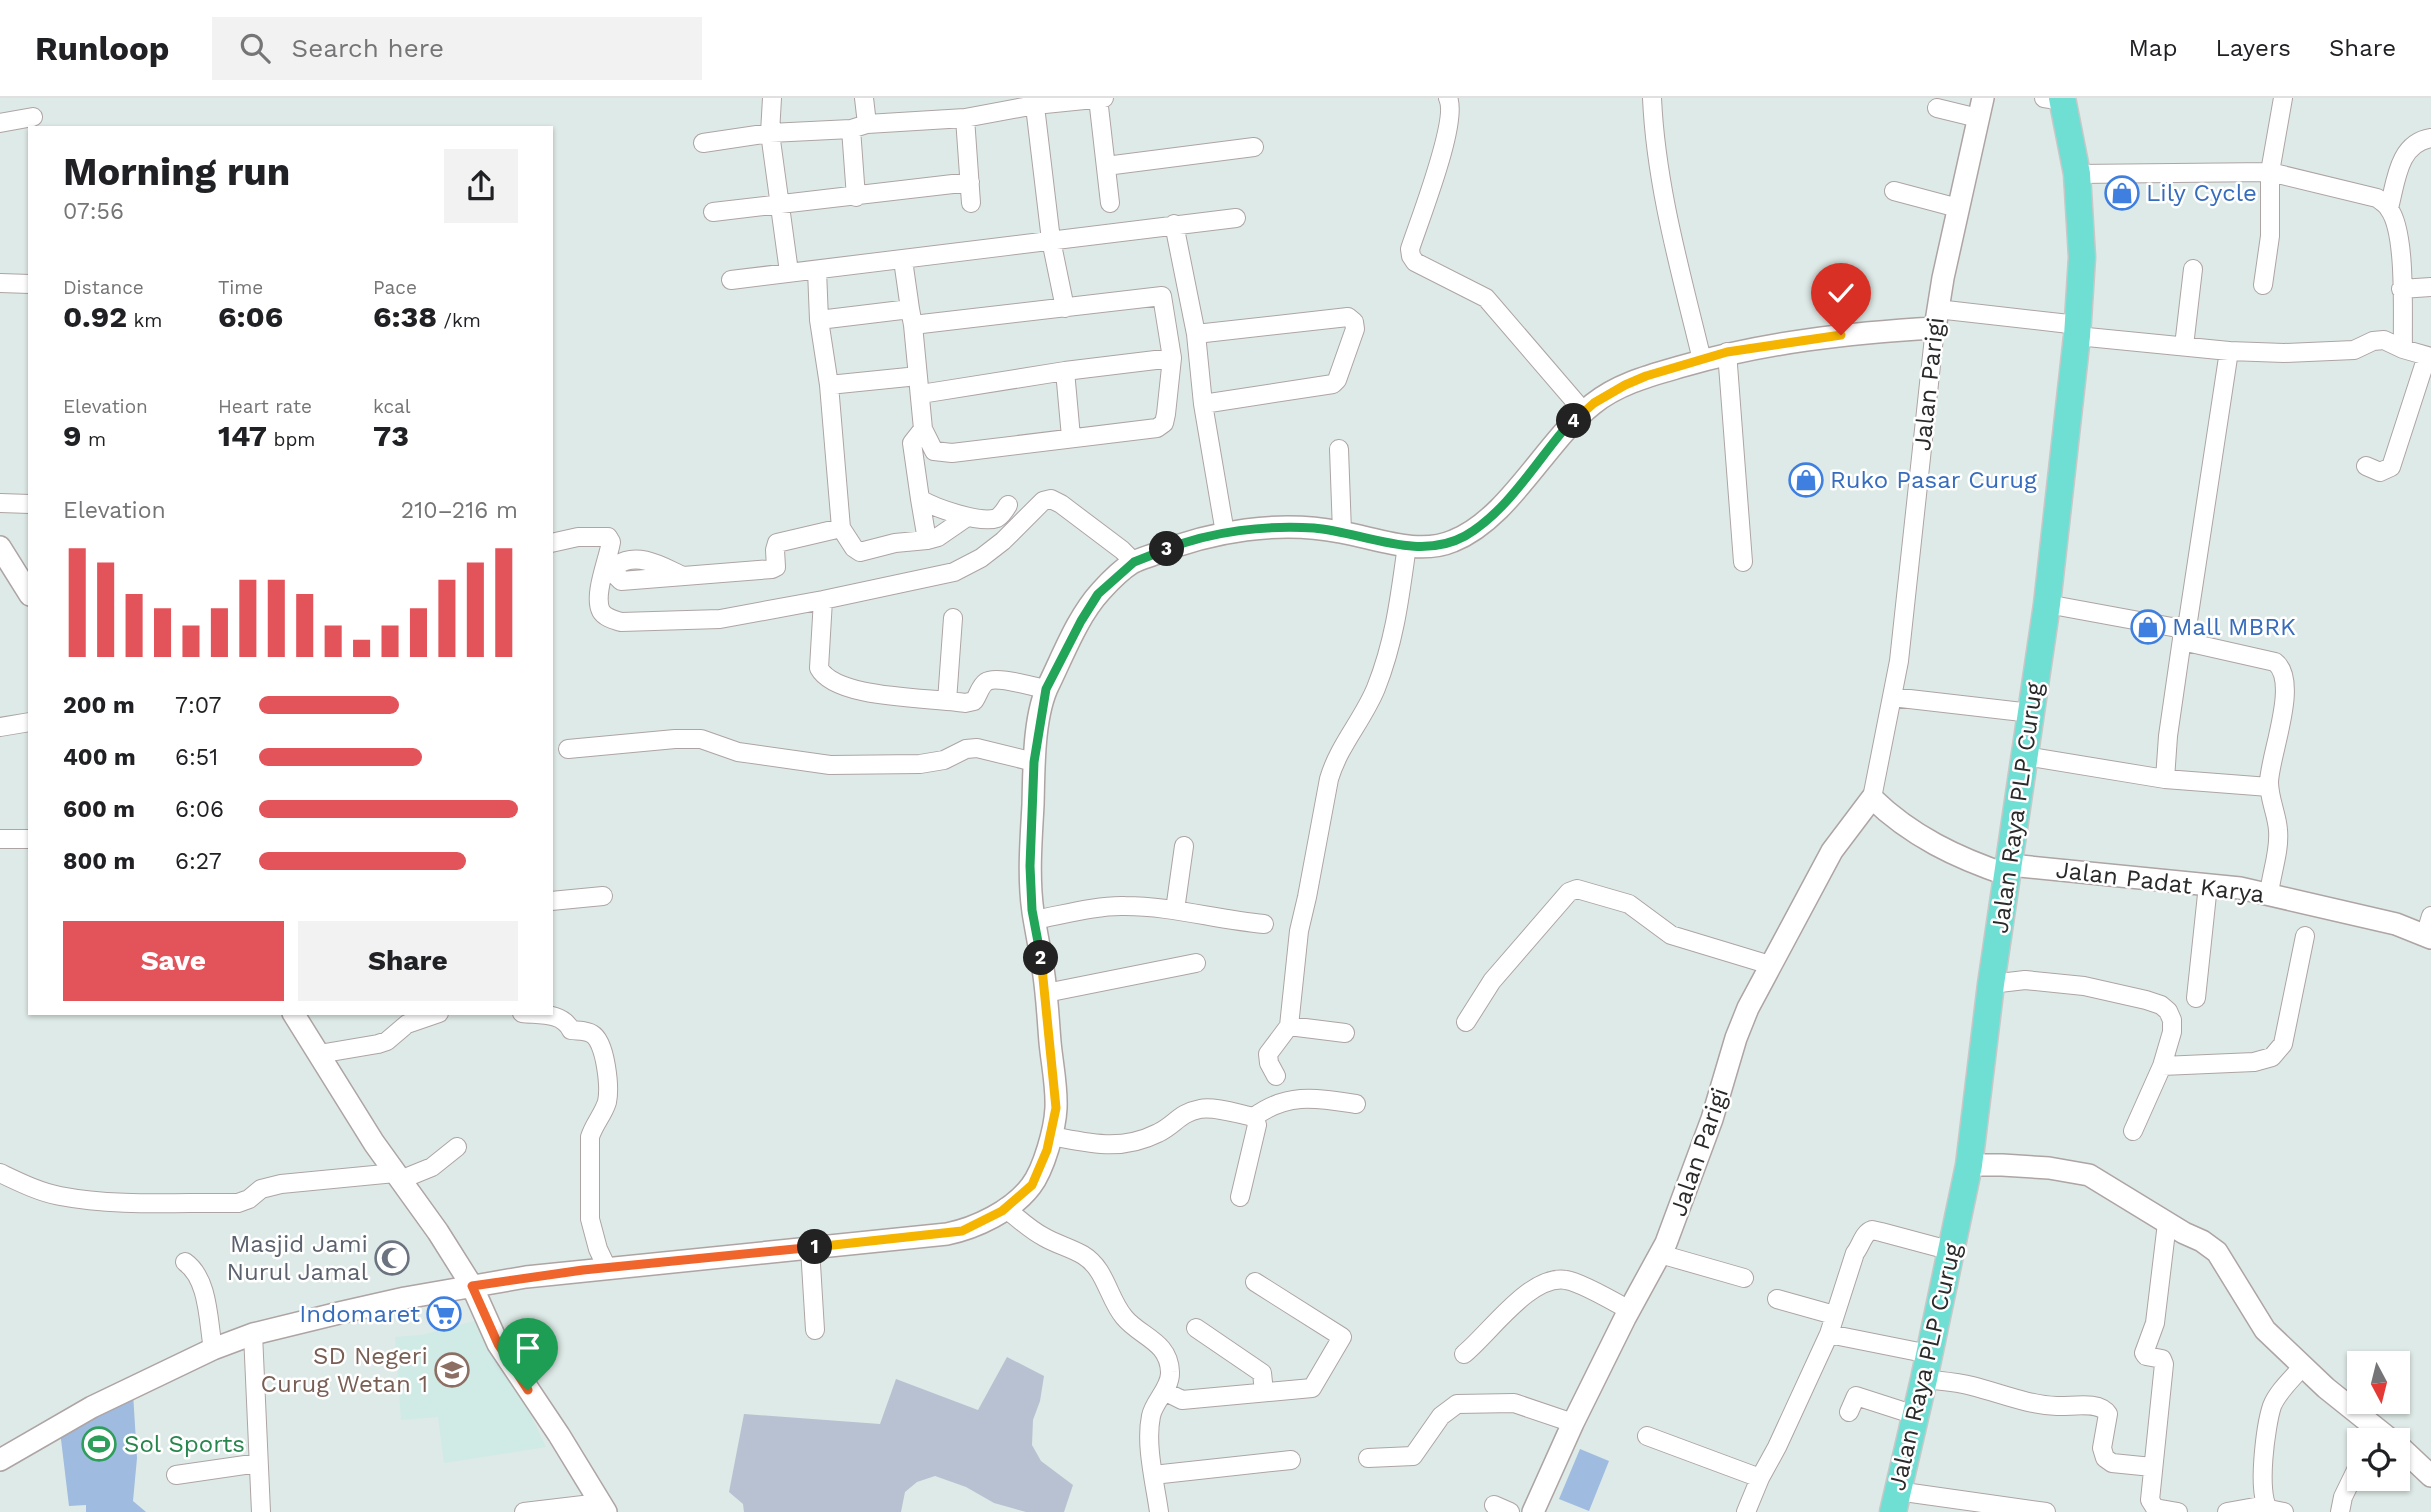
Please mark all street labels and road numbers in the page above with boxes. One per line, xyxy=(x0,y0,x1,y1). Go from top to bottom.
street label: Jalan Parigi xyxy=(1908,316,1950,452)
street label: Jalan Raya PLP Curug xyxy=(1986,681,2048,935)
street label: Jalan Padat Karya xyxy=(2054,855,2266,909)
street label: Jalan Parigi xyxy=(1664,1084,1734,1220)
street label: Jalan Raya PLP Curug xyxy=(1883,1240,1967,1493)

